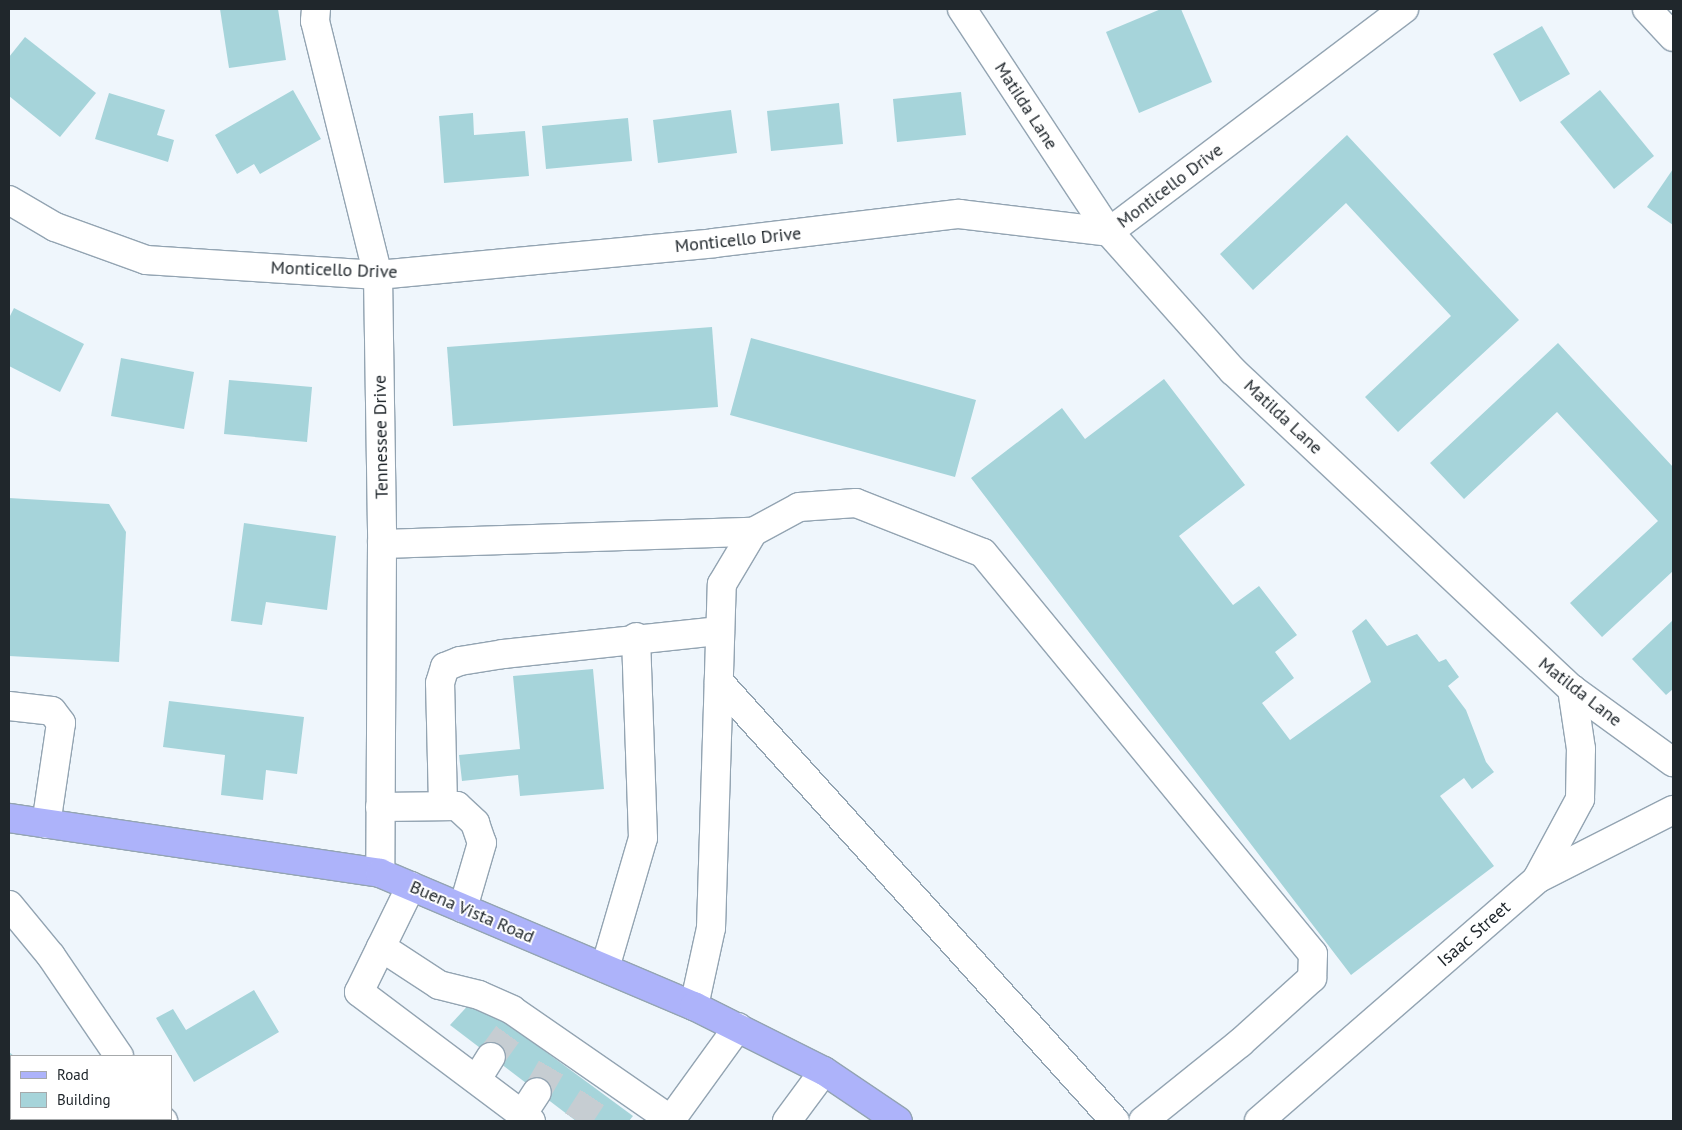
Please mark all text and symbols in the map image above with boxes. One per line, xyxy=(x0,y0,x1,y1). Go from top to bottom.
street label: Matilda Lane xyxy=(990,58,1062,154)
street label: Monticello Drive xyxy=(1113,139,1227,233)
street label: Monticello Drive xyxy=(674,223,802,257)
street label: Monticello Drive xyxy=(270,257,398,283)
street label: Tennessee Drive xyxy=(369,375,393,499)
street label: Matilda Lane xyxy=(1239,375,1327,459)
street label: Matilda Lane xyxy=(1534,653,1626,731)
street label: Buena Vista Road xyxy=(406,876,538,948)
street label: Isaac Street xyxy=(1433,896,1515,972)
legend xyxy=(10,1055,172,1120)
text: Road xyxy=(57,1065,89,1084)
text: Building xyxy=(57,1090,111,1109)

